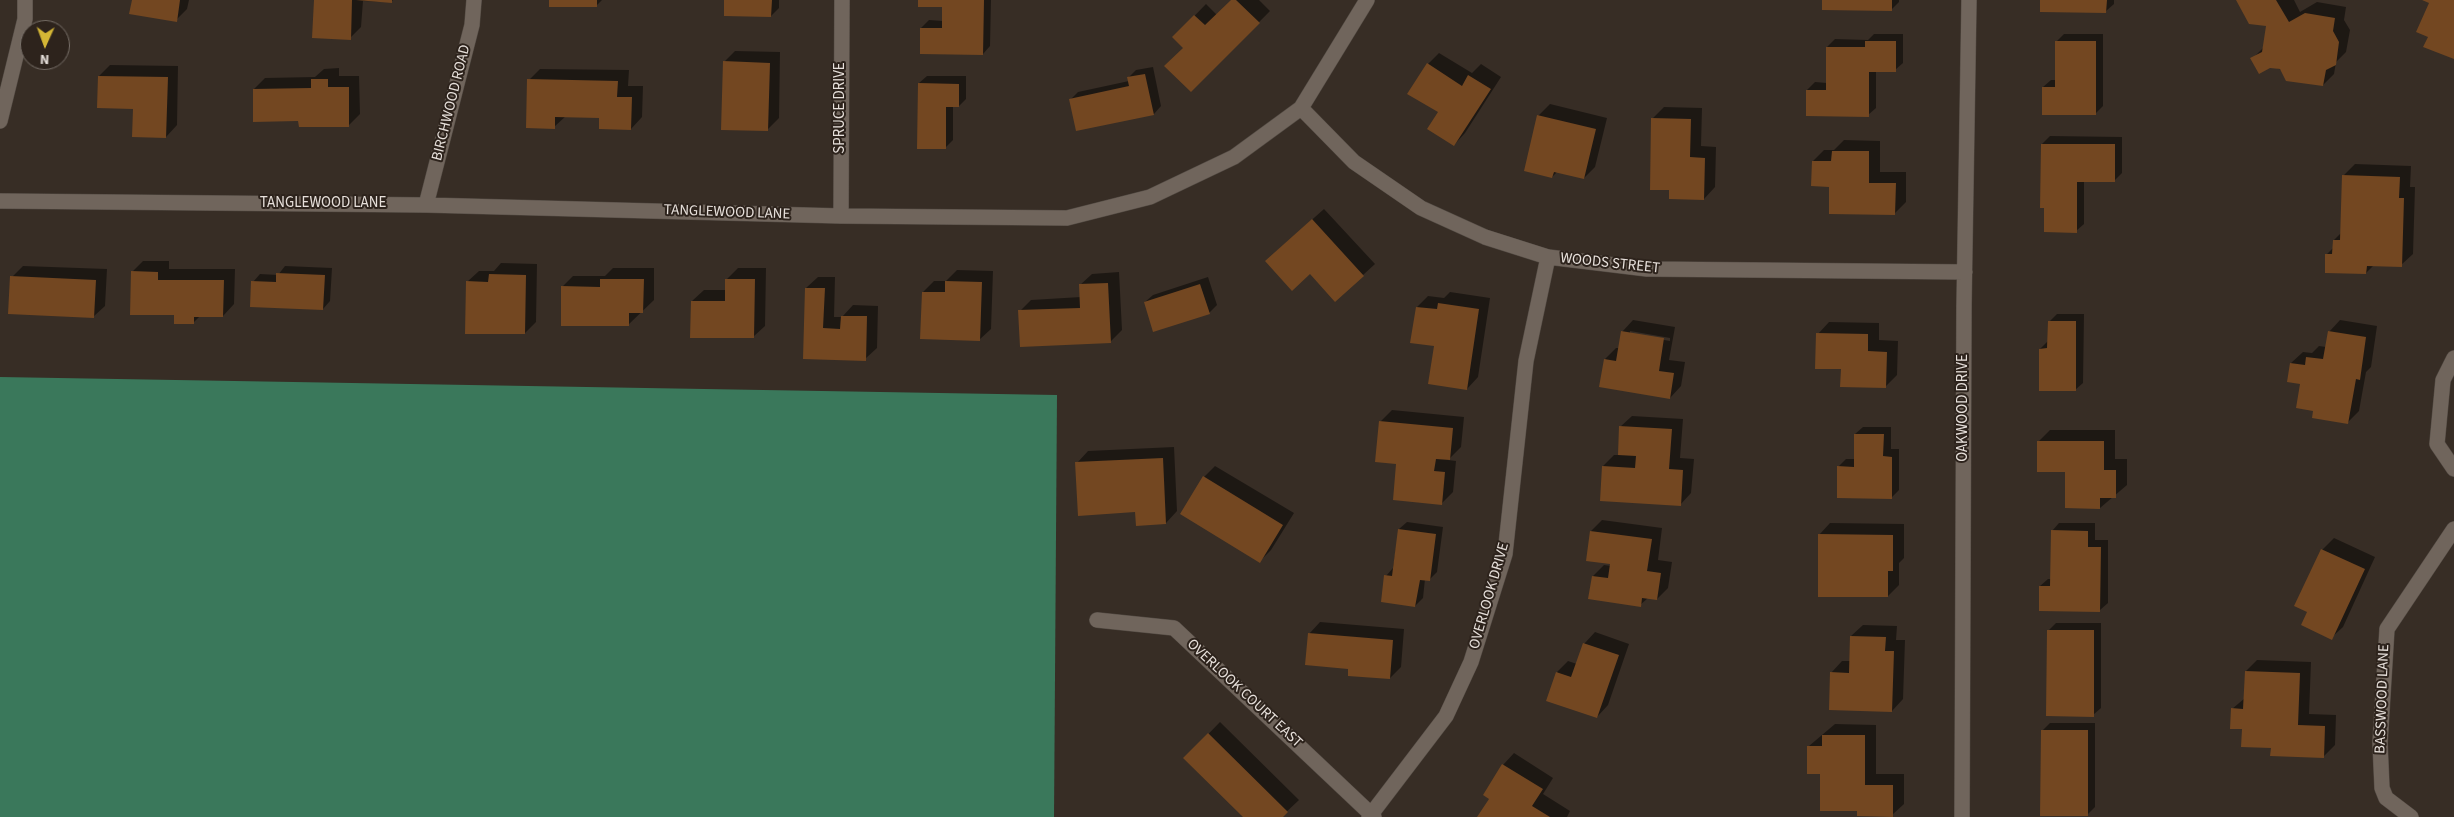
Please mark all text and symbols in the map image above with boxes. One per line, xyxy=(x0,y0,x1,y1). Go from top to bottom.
north arrow xyxy=(20,20,70,70)
street label: BIRCHWOOD ROAD xyxy=(429,43,475,163)
text: N xyxy=(40,49,50,69)
street label: SPRUCE DRIVE xyxy=(832,62,850,154)
street label: TANGLEWOOD LANE xyxy=(260,195,386,213)
street label: TANGLEWOOD LANE xyxy=(663,202,791,224)
street label: WOODS STREET xyxy=(1559,250,1661,278)
street label: OAKWOOD DRIVE xyxy=(1955,354,1973,462)
street label: OVERLOOK DRIVE xyxy=(1466,541,1514,651)
street label: OVERLOOK COURT EAST xyxy=(1182,636,1306,752)
street label: BASSWOOD LANE xyxy=(2372,644,2394,754)

